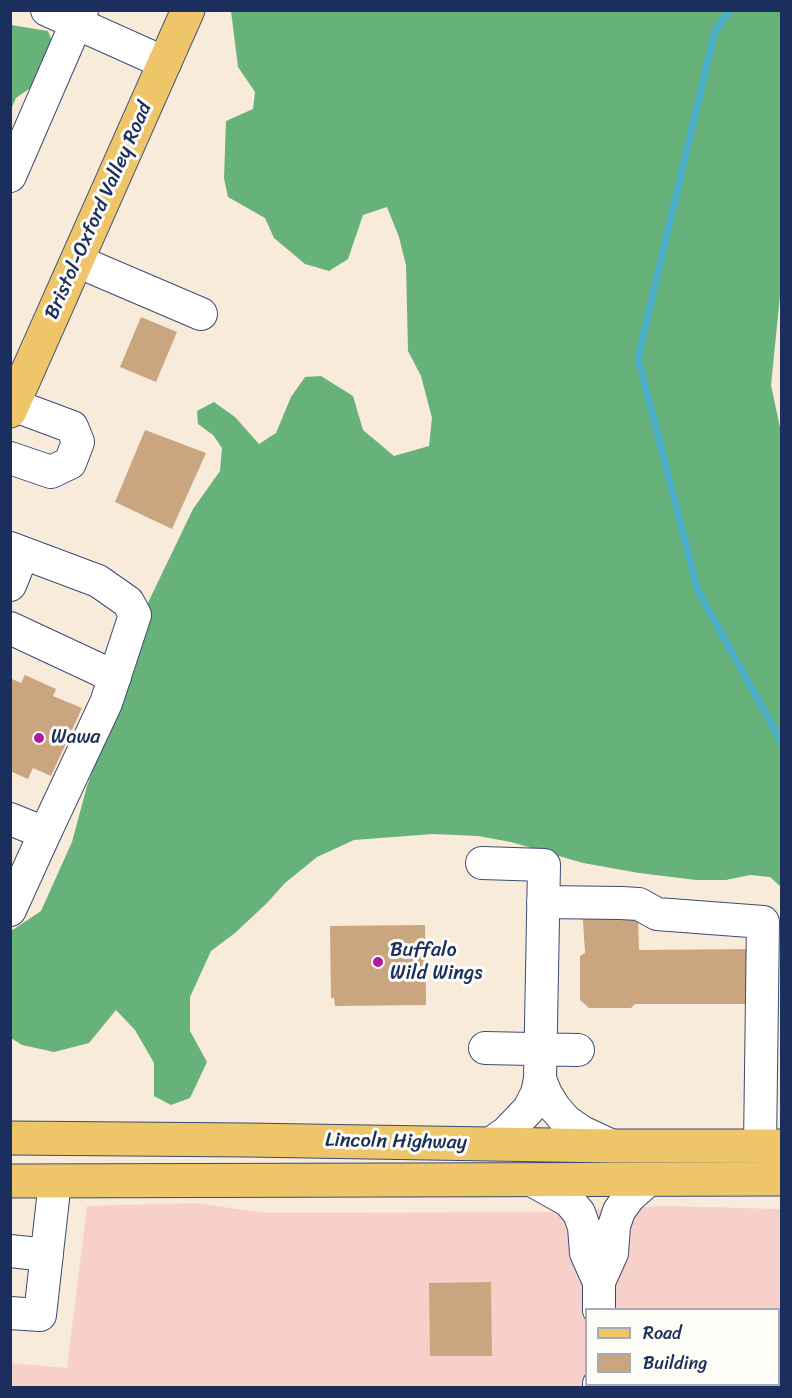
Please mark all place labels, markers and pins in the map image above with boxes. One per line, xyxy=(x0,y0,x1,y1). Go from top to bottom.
place label: Wawa xyxy=(51,726,100,750)
marker: Wawa xyxy=(32,731,46,745)
place label: Buffalo Wild Wings xyxy=(390,939,482,986)
marker: Buffalo Wild Wings xyxy=(371,955,385,969)

